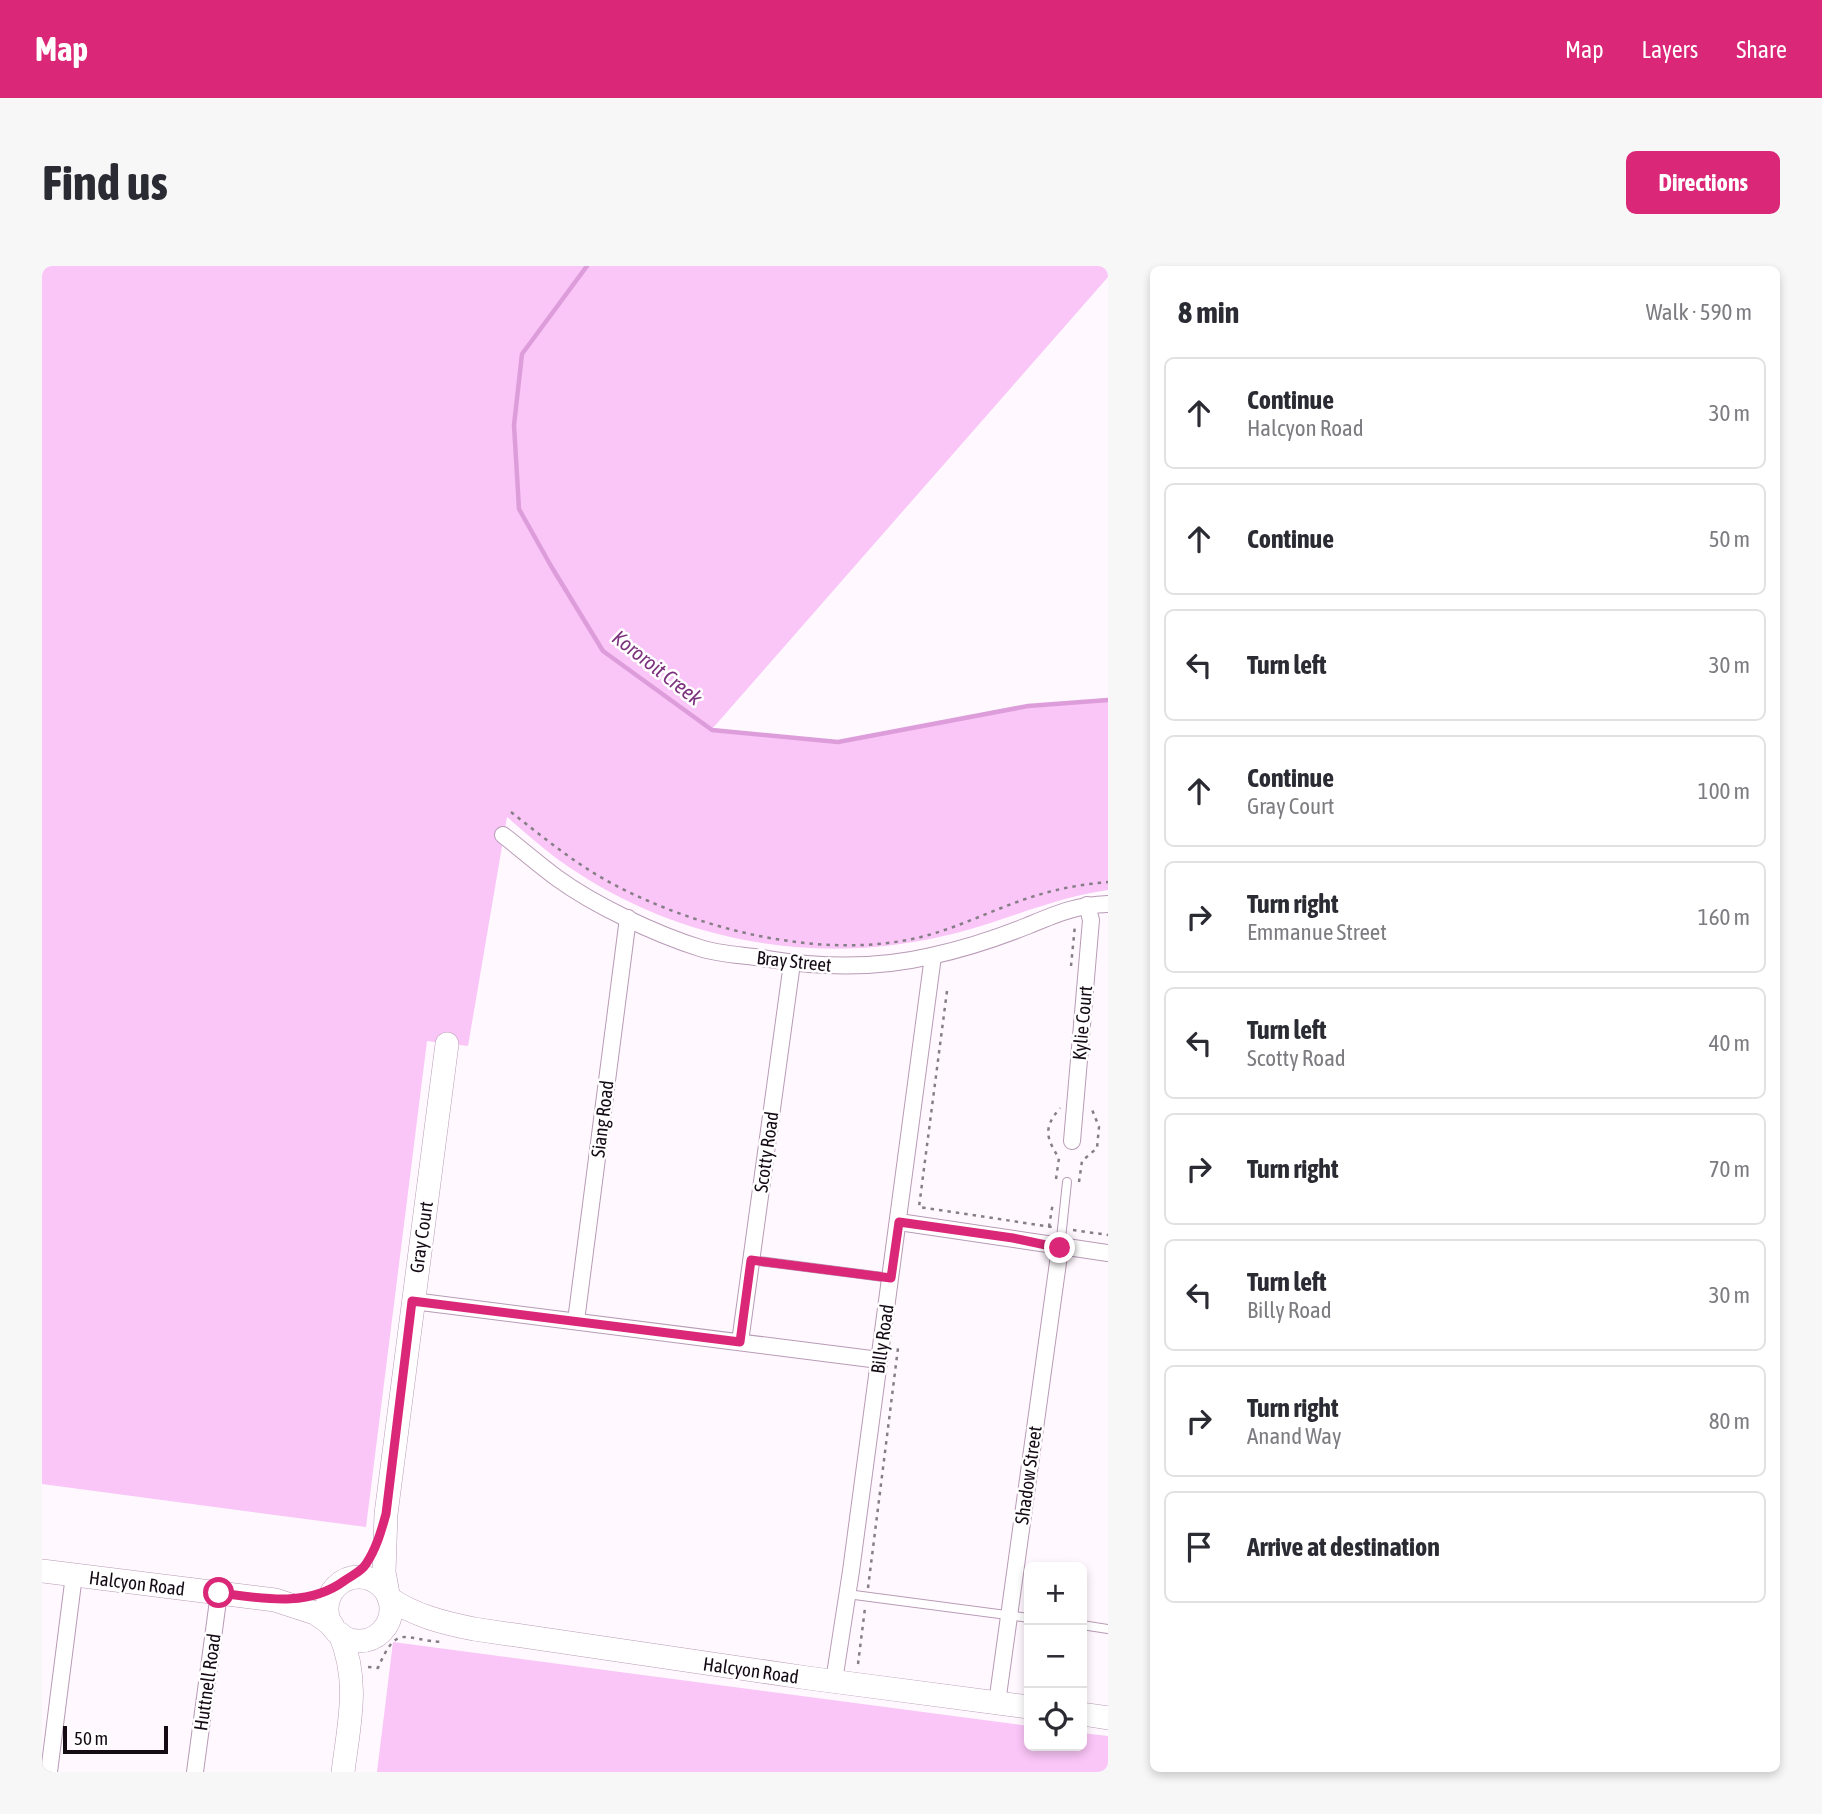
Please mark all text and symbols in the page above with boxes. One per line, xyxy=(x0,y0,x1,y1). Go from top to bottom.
text: Map xyxy=(35,30,88,68)
text: Map xyxy=(1565,36,1604,63)
text: Layers xyxy=(1642,36,1698,63)
text: Share xyxy=(1736,36,1787,63)
button: Directions xyxy=(1626,151,1780,214)
text: Find us xyxy=(42,154,168,210)
text: 8 min xyxy=(1178,295,1239,329)
text: Walk · 590 m xyxy=(1646,299,1752,325)
text: Continue xyxy=(1247,385,1334,415)
icon: ahead xyxy=(1180,394,1218,432)
text: 30 m xyxy=(1709,400,1750,426)
text: Halcyon Road xyxy=(1247,415,1364,441)
icon: ahead xyxy=(1180,520,1218,558)
text: Continue xyxy=(1247,524,1334,554)
text: 50 m xyxy=(1709,526,1750,552)
water label: Kororoit Creek xyxy=(608,625,708,710)
icon: left xyxy=(1180,646,1218,684)
text: Turn left xyxy=(1247,650,1327,680)
text: 30 m xyxy=(1709,652,1750,678)
text: Continue xyxy=(1247,763,1334,793)
icon: ahead xyxy=(1180,772,1218,810)
text: 100 m xyxy=(1698,778,1750,804)
text: Gray Court xyxy=(1247,793,1334,819)
text: Turn right xyxy=(1247,889,1338,919)
icon: right xyxy=(1180,898,1218,936)
text: 160 m xyxy=(1698,904,1750,930)
text: Emmanue Street xyxy=(1247,919,1387,945)
street label: Bray Street xyxy=(755,946,833,976)
street label: Kylie Court xyxy=(1068,985,1096,1061)
text: Turn left xyxy=(1247,1015,1327,1045)
icon: left xyxy=(1180,1024,1218,1062)
text: 40 m xyxy=(1709,1030,1750,1056)
text: Scotty Road xyxy=(1247,1045,1346,1071)
street label: Siang Road xyxy=(586,1079,618,1159)
street label: Scotty Road xyxy=(749,1110,783,1194)
icon: right xyxy=(1180,1150,1218,1188)
text: Turn right xyxy=(1247,1154,1338,1184)
text: 70 m xyxy=(1709,1156,1750,1182)
street label: Gray Court xyxy=(405,1200,437,1274)
route end xyxy=(1044,1232,1075,1263)
text: Turn left xyxy=(1247,1267,1327,1297)
icon: left xyxy=(1180,1276,1218,1314)
text: 30 m xyxy=(1709,1282,1750,1308)
text: Billy Road xyxy=(1247,1297,1332,1323)
street label: Billy Road xyxy=(866,1303,898,1375)
text: Turn right xyxy=(1247,1393,1338,1423)
icon: right xyxy=(1180,1402,1218,1440)
text: 80 m xyxy=(1709,1408,1750,1434)
text: Anand Way xyxy=(1247,1423,1341,1449)
street label: Shadow Street xyxy=(1010,1424,1046,1526)
icon: arrive xyxy=(1180,1528,1218,1566)
text: Arrive at destination xyxy=(1247,1532,1440,1562)
map controls xyxy=(1024,1562,1087,1751)
button: + xyxy=(1024,1562,1087,1625)
street label: Halcyon Road xyxy=(88,1566,186,1600)
route start xyxy=(203,1577,234,1608)
button: − xyxy=(1024,1625,1087,1688)
street label: Huttnell Road xyxy=(189,1632,225,1732)
street label: Halcyon Road xyxy=(702,1652,800,1688)
button: locate xyxy=(1024,1688,1087,1751)
scale bar xyxy=(63,1723,168,1755)
text: 50 m xyxy=(74,1727,108,1749)

